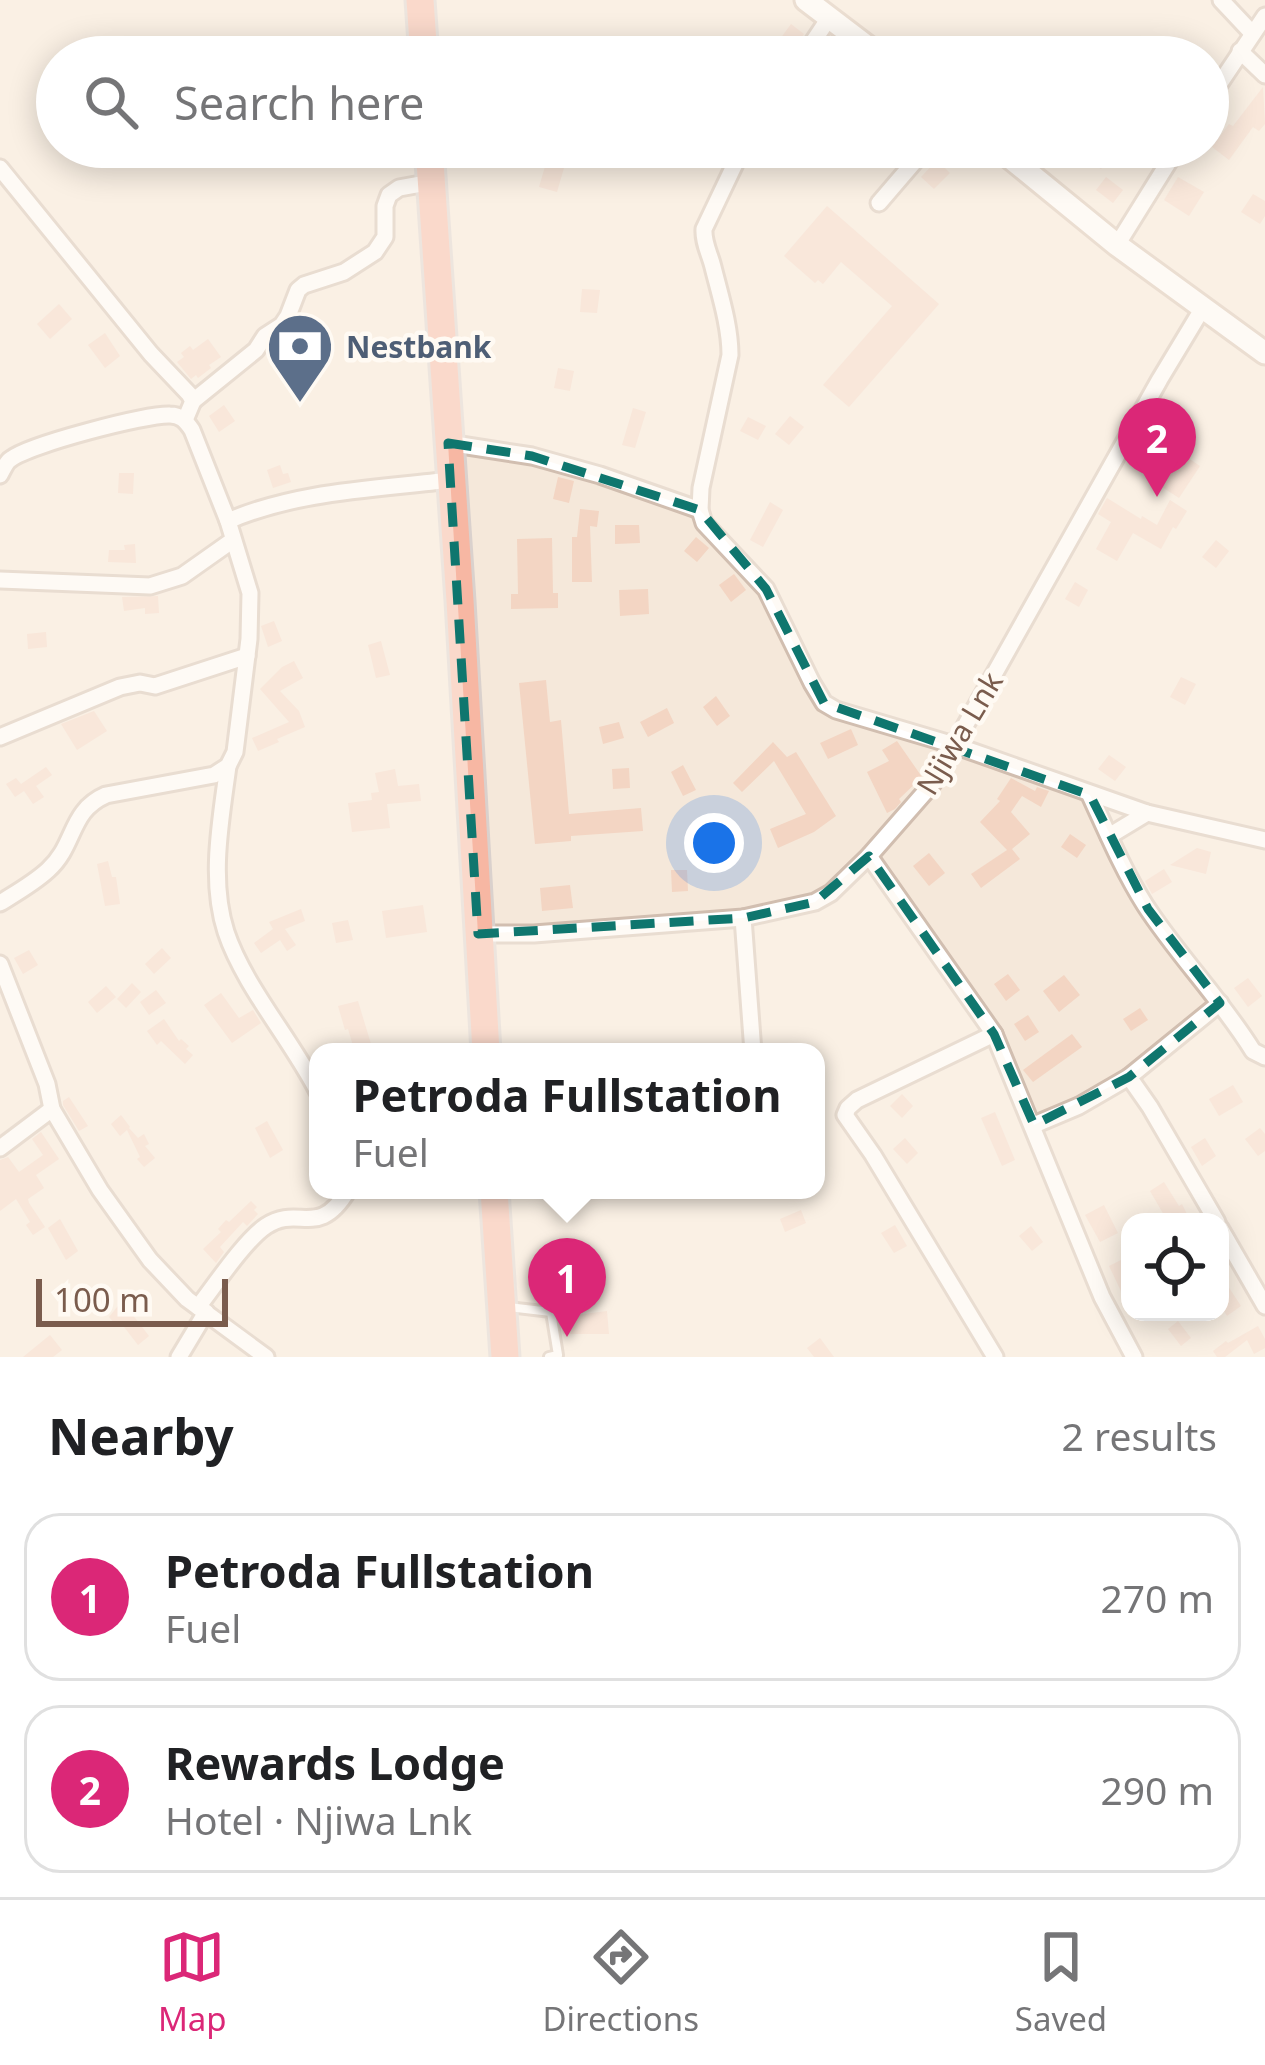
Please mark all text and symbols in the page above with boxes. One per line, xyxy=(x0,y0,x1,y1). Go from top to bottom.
search box xyxy=(36,36,1229,168)
icon: search xyxy=(78,69,144,135)
text: Search here xyxy=(174,72,424,133)
bank icon: Nestbank xyxy=(265,311,335,405)
place label: Nestbank xyxy=(346,326,492,367)
pin: 2 xyxy=(1118,398,1196,497)
street label: Njiwa Lnk xyxy=(906,664,1012,802)
your location xyxy=(684,813,744,873)
popup xyxy=(309,1043,825,1199)
text: Petroda Fullstation xyxy=(353,1064,782,1125)
text: Fuel xyxy=(353,1125,429,1178)
map controls xyxy=(1121,1213,1229,1321)
button: locate xyxy=(1121,1213,1229,1321)
pin: 1 xyxy=(528,1238,606,1337)
scale bar xyxy=(36,1273,228,1326)
text: 100 m xyxy=(54,1277,150,1322)
text: Nearby xyxy=(48,1400,234,1470)
text: 2 results xyxy=(1062,1409,1217,1462)
text: Petroda Fullstation xyxy=(165,1540,594,1601)
text: 1 xyxy=(79,1571,101,1624)
text: 270 m xyxy=(1100,1571,1214,1624)
text: Fuel xyxy=(165,1601,241,1654)
text: Rewards Lodge xyxy=(165,1732,505,1793)
text: 2 xyxy=(79,1763,101,1816)
text: 290 m xyxy=(1100,1763,1214,1816)
text: Hotel · Njiwa Lnk xyxy=(165,1793,472,1846)
tab: Map xyxy=(158,1924,227,2041)
tab: Directions xyxy=(542,1924,699,2041)
tab: Saved xyxy=(1015,1924,1107,2041)

